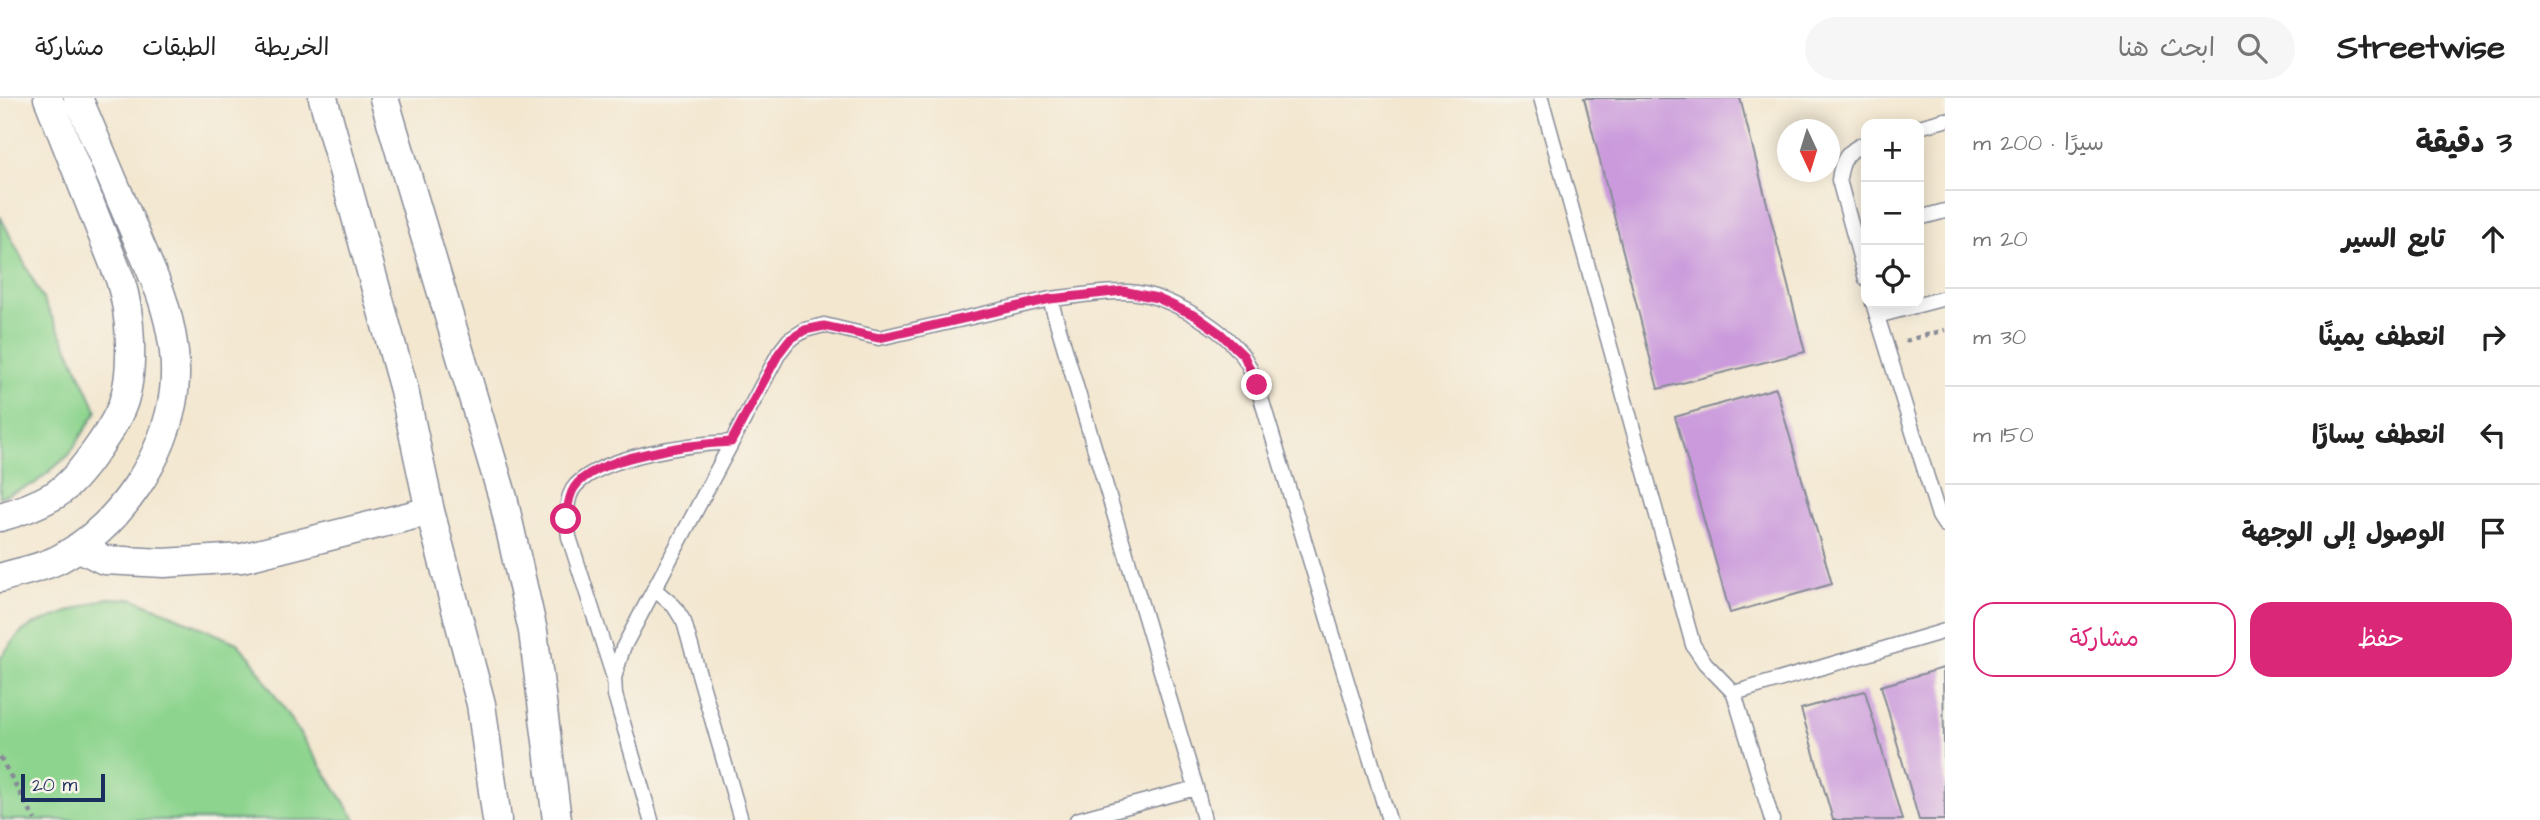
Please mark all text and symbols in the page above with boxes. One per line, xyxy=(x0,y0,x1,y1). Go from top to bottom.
search box xyxy=(1805,17,2295,80)
text: Streetwise xyxy=(2337,25,2505,71)
icon: search xyxy=(2233,29,2271,67)
text: ابحث هنا xyxy=(2118,30,2215,66)
text: مشاركة xyxy=(35,31,104,65)
text: الطبقات xyxy=(142,31,217,65)
text: الخريطة xyxy=(255,31,329,65)
north arrow xyxy=(1777,119,1840,182)
map controls xyxy=(1861,119,1924,308)
button: + xyxy=(1861,119,1924,182)
text: 3 دقيقة xyxy=(2416,122,2512,164)
text: سيرًا · 200 m xyxy=(1973,127,2104,159)
button: − xyxy=(1861,182,1924,245)
icon: ahead xyxy=(2474,220,2512,258)
text: تابع السير xyxy=(2342,221,2445,257)
text: 20 m xyxy=(1973,223,2028,255)
button: locate xyxy=(1861,245,1924,308)
icon: right xyxy=(2474,318,2512,356)
text: انعطف يمينًا xyxy=(2318,319,2445,355)
text: 30 m xyxy=(1973,321,2026,353)
route end xyxy=(1241,369,1272,400)
icon: left xyxy=(2474,416,2512,454)
text: انعطف يسارًا xyxy=(2312,417,2445,453)
text: 150 m xyxy=(1973,419,2034,451)
route start xyxy=(550,503,581,534)
icon: arrive xyxy=(2474,514,2512,552)
text: الوصول إلى الوجهة xyxy=(2241,515,2445,551)
button: مشاركة xyxy=(1973,602,2236,677)
button: حفظ xyxy=(2250,602,2512,677)
scale bar xyxy=(21,771,105,803)
text: 20 m xyxy=(32,772,77,799)

